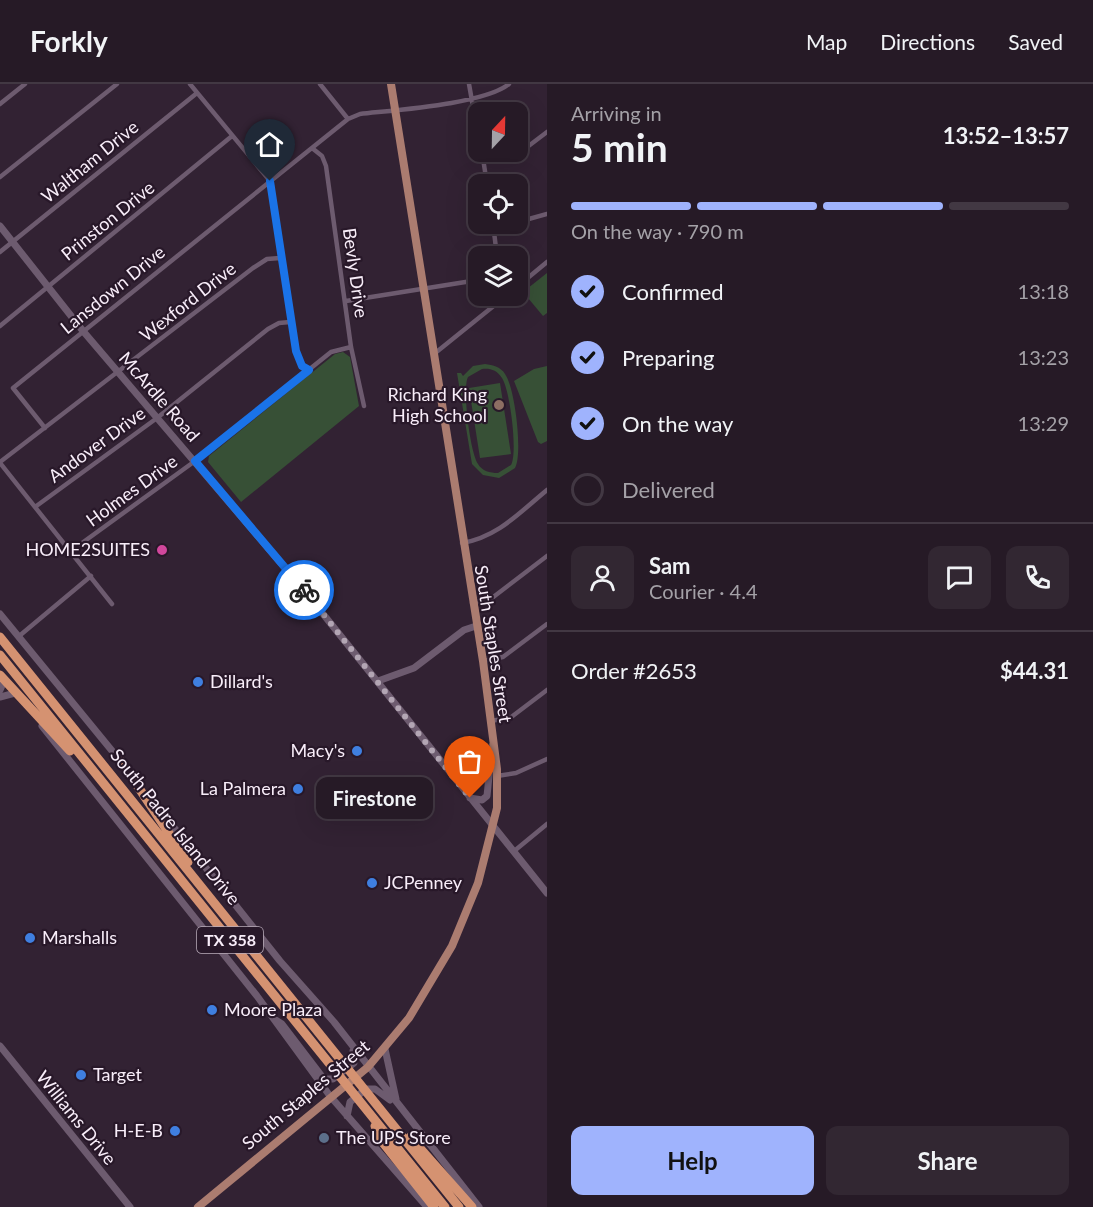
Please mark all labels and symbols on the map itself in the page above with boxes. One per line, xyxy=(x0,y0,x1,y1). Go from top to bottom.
north arrow xyxy=(468,102,528,162)
street label: Waltham Drive xyxy=(36,115,142,207)
pin xyxy=(244,119,295,181)
street label: Prinston Drive xyxy=(56,176,158,264)
street label: Bevly Drive xyxy=(339,226,373,319)
street label: Lansdown Drive xyxy=(56,240,169,338)
street label: Wexford Drive xyxy=(135,257,240,346)
street label: McArdle Road xyxy=(115,347,205,446)
place label: Richard King High School xyxy=(387,383,487,426)
marker: Richard King High School xyxy=(492,398,506,412)
street label: Andover Drive xyxy=(44,402,149,487)
street label: Holmes Drive xyxy=(81,450,181,531)
place label: HOME2SUITES xyxy=(25,538,150,560)
marker: HOME2SUITES xyxy=(155,543,169,557)
courier xyxy=(274,560,334,620)
street label: South Staples Street xyxy=(471,563,517,725)
place label: Dillard's xyxy=(210,670,273,692)
marker: Dillard's xyxy=(191,675,205,689)
pin xyxy=(444,736,495,798)
place label: Macy's xyxy=(290,739,345,761)
street label: South Padre Island Drive xyxy=(106,744,245,909)
marker: Macy's xyxy=(350,744,364,758)
place label: La Palmera xyxy=(200,777,286,799)
callout: Firestone xyxy=(317,777,434,819)
marker: La Palmera xyxy=(291,782,305,796)
place label: JCPenney xyxy=(384,871,463,893)
marker: JCPenney xyxy=(365,876,379,890)
place label: Marshalls xyxy=(42,926,117,948)
road number: TX 358 xyxy=(197,927,263,953)
marker: Marshalls xyxy=(23,931,37,945)
place label: Moore Plaza xyxy=(224,998,322,1020)
marker: Moore Plaza xyxy=(205,1003,219,1017)
street label: South Staples Street xyxy=(237,1034,374,1154)
place label: Target xyxy=(93,1063,143,1085)
street label: Williams Drive xyxy=(32,1066,121,1169)
marker: Target xyxy=(74,1068,88,1082)
place label: H-E-B xyxy=(114,1119,163,1141)
marker: H-E-B xyxy=(168,1124,182,1138)
place label: The UPS Store xyxy=(336,1126,451,1148)
marker: The UPS Store xyxy=(317,1131,331,1145)

